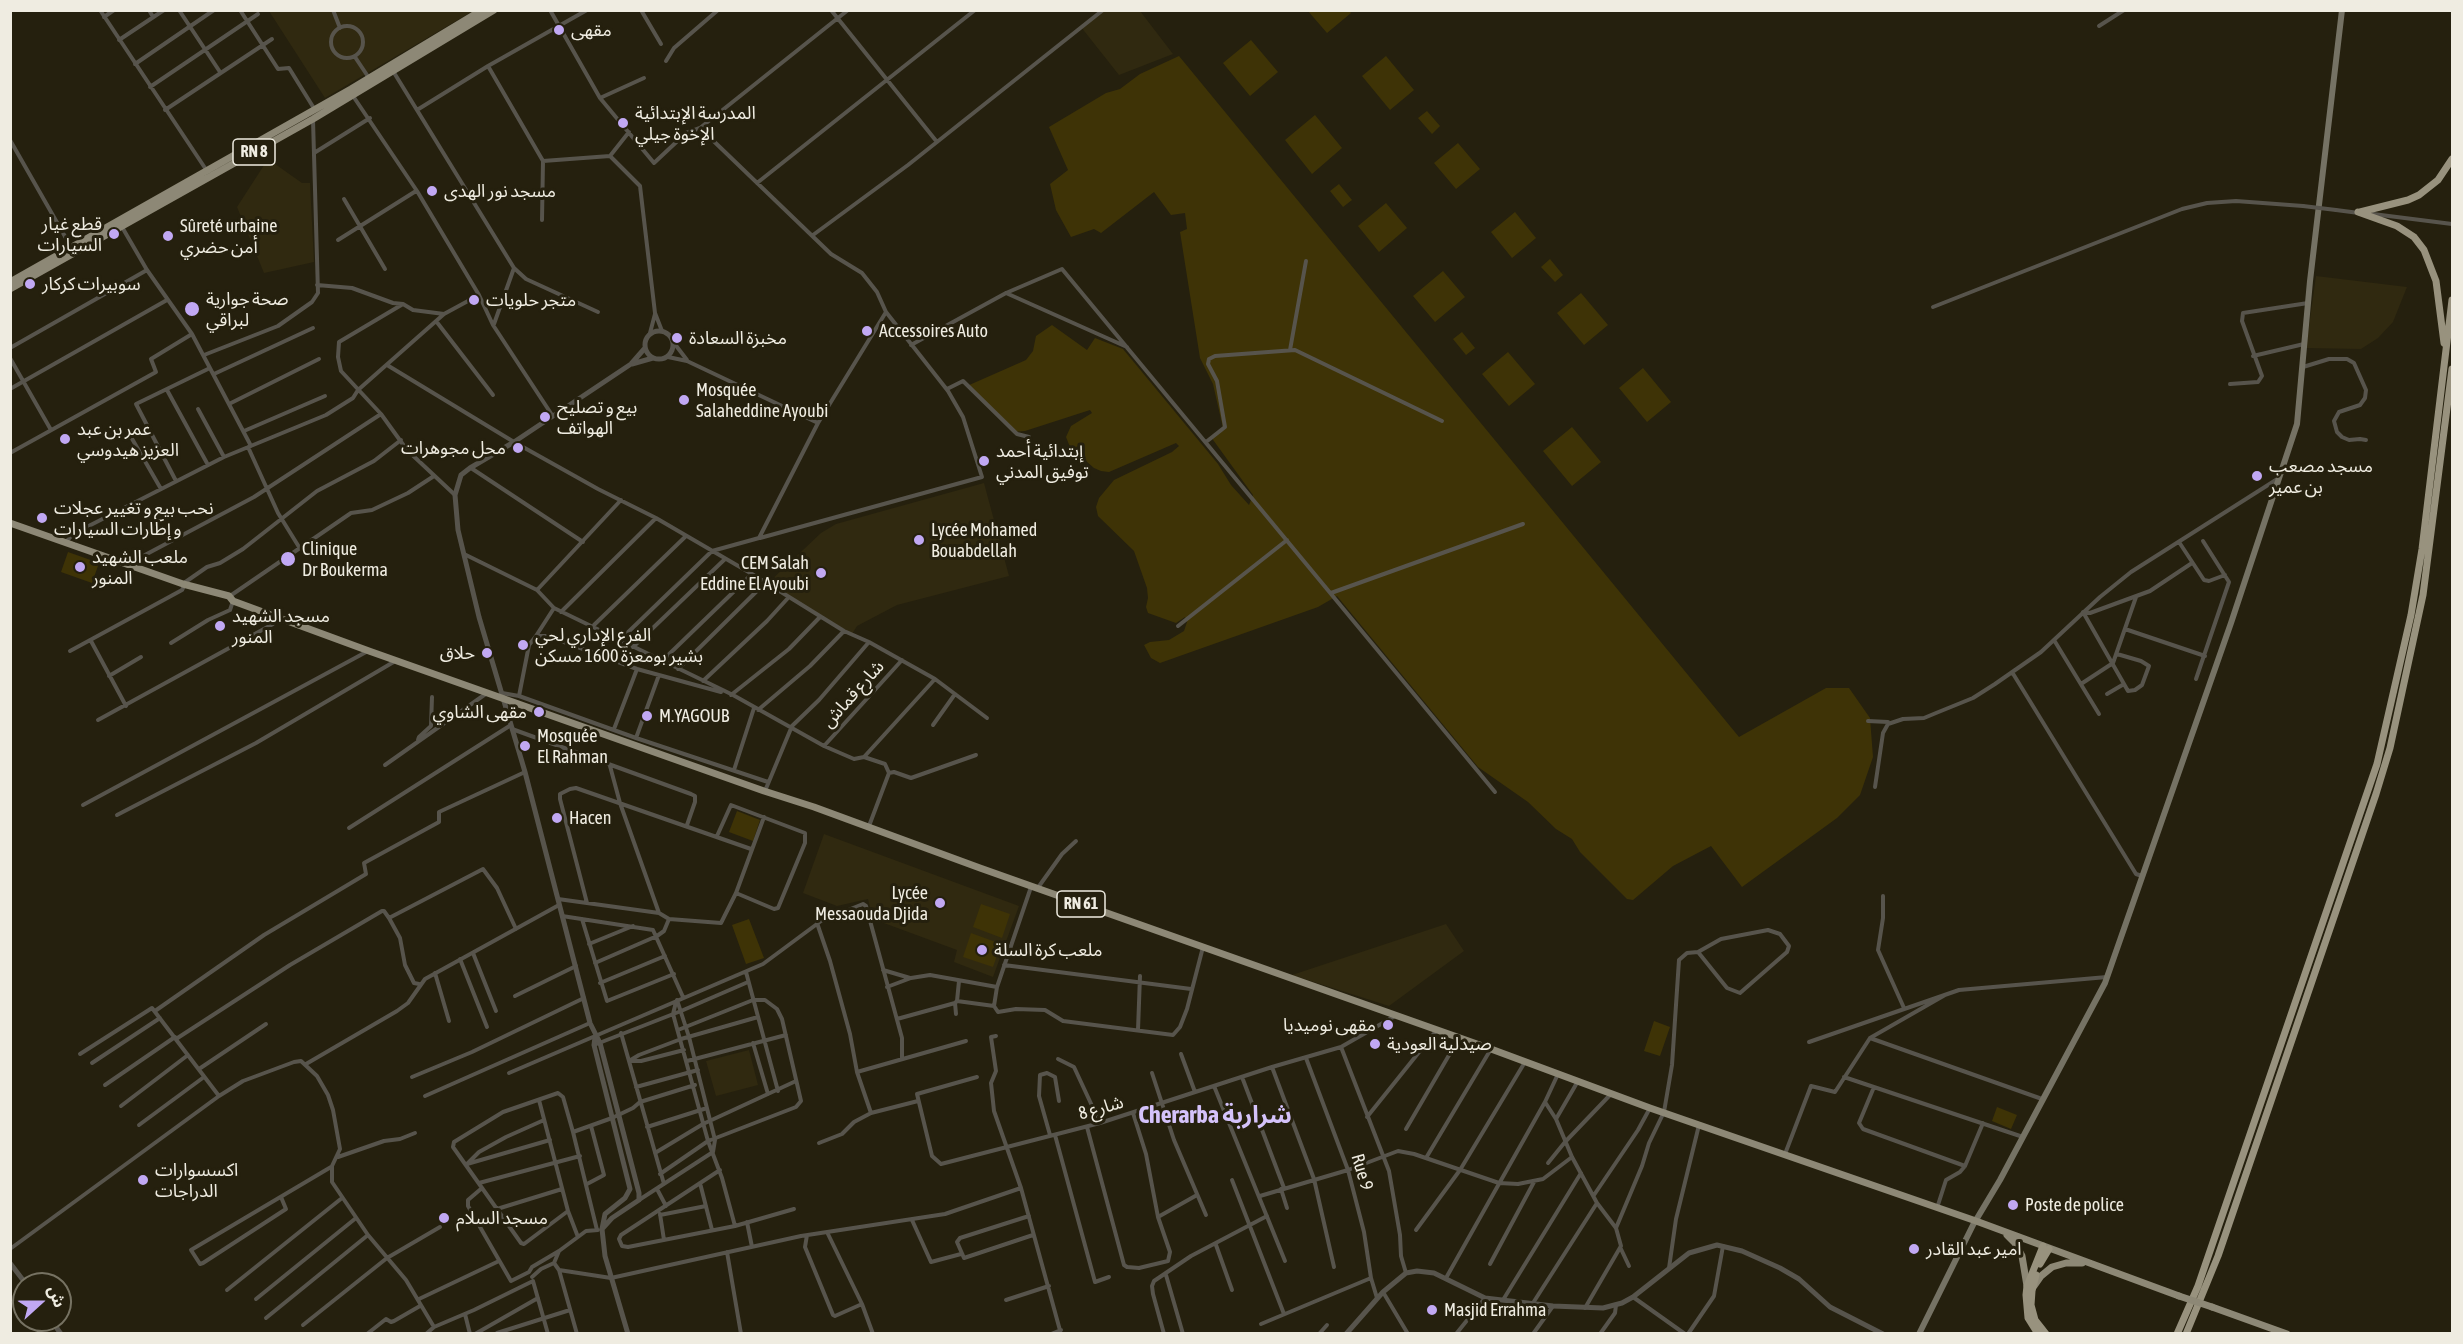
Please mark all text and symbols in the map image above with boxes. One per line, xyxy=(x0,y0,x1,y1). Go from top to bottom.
place label: مقهى xyxy=(571,19,612,41)
marker: مقهى xyxy=(552,23,566,37)
place label: المدرسة الإبتدائية الإخوة جيلي xyxy=(635,102,756,144)
marker: المدرسة الإبتدائية الإخوة جيلي xyxy=(616,116,630,130)
road number: RN 8 xyxy=(233,139,275,165)
place label: مسجد نور الهدى xyxy=(444,180,556,202)
marker: مسجد نور الهدى xyxy=(425,184,439,198)
place label: قطع غيار السيارات xyxy=(37,213,102,256)
place label: Sûreté urbaine أمن حضري xyxy=(180,215,277,258)
marker: قطع غيار السيارات xyxy=(107,227,121,241)
marker: Sûreté urbaine أمن حضري xyxy=(161,229,175,243)
place label: سوبيرات كركار xyxy=(42,273,141,295)
marker: سوبيرات كركار xyxy=(23,277,37,291)
place label: صحة جوارية لبراقي xyxy=(206,288,289,330)
place label: متجر حلويات xyxy=(486,289,576,311)
marker: متجر حلويات xyxy=(467,293,481,307)
marker: صحة جوارية لبراقي xyxy=(183,300,201,318)
place label: Accessoires Auto xyxy=(879,320,988,342)
marker: Accessoires Auto xyxy=(860,324,874,338)
place label: مخبزة السعادة xyxy=(689,327,787,349)
marker: مخبزة السعادة xyxy=(670,331,684,345)
place label: Mosquée Salaheddine Ayoubi xyxy=(696,379,828,422)
marker: Mosquée Salaheddine Ayoubi xyxy=(677,393,691,407)
place label: بيع و تصليح الهواتف xyxy=(557,396,637,438)
marker: بيع و تصليح الهواتف xyxy=(538,410,552,424)
place label: عمر بن عبد العزيز هيدوسي xyxy=(77,418,179,460)
marker: عمر بن عبد العزيز هيدوسي xyxy=(58,432,72,446)
place label: محل مجوهرات xyxy=(401,437,506,459)
place label: إبتدائية أحمد توفيق المدني xyxy=(996,440,1089,482)
marker: محل مجوهرات xyxy=(511,441,525,455)
marker: إبتدائية أحمد توفيق المدني xyxy=(977,454,991,468)
place label: مسجد مصعب بن عمير xyxy=(2269,455,2373,498)
marker: مسجد مصعب بن عمير xyxy=(2250,469,2264,483)
place label: نحب بيع و تغيير عجلات و إطارات السيارات xyxy=(54,497,213,540)
marker: نحب بيع و تغيير عجلات و إطارات السيارات xyxy=(35,511,49,525)
place label: Lycée Mohamed Bouabdellah xyxy=(931,519,1037,562)
marker: Lycée Mohamed Bouabdellah xyxy=(912,533,926,547)
place label: Clinique Dr Boukerma xyxy=(302,538,388,580)
place label: ملعب الشهيد المنور xyxy=(92,546,188,588)
marker: Clinique Dr Boukerma xyxy=(279,550,297,568)
place label: CEM Salah Eddine El Ayoubi xyxy=(700,552,809,594)
marker: ملعب الشهيد المنور xyxy=(73,560,87,574)
marker: CEM Salah Eddine El Ayoubi xyxy=(814,566,828,580)
place label: مسجد الشهيد المنور xyxy=(232,605,330,648)
marker: مسجد الشهيد المنور xyxy=(213,619,227,633)
place label: الفرع الإداري لحي بشير بومعزة 1600 مسكن xyxy=(535,624,703,666)
marker: الفرع الإداري لحي بشير بومعزة 1600 مسكن xyxy=(516,638,530,652)
place label: حلاق xyxy=(440,642,475,664)
marker: حلاق xyxy=(480,646,494,660)
street label: شارع قماش xyxy=(817,656,889,732)
place label: مقهى الشاوي xyxy=(433,701,527,723)
marker: مقهى الشاوي xyxy=(532,705,546,719)
place label: M.YAGOUB xyxy=(659,705,729,727)
marker: M.YAGOUB xyxy=(640,709,654,723)
place label: Mosquée El Rahman xyxy=(537,725,608,768)
marker: Mosquée El Rahman xyxy=(518,739,532,753)
place label: Hacen xyxy=(569,807,611,829)
marker: Hacen xyxy=(550,811,564,825)
place label: Lycée Messaouda Djida xyxy=(815,882,928,924)
road number: RN 61 xyxy=(1057,891,1105,917)
marker: Lycée Messaouda Djida xyxy=(933,896,947,910)
place label: ملعب كرة السلة xyxy=(994,939,1102,961)
marker: ملعب كرة السلة xyxy=(975,943,989,957)
place label: مقهى نوميديا xyxy=(1283,1014,1376,1036)
marker: مقهى نوميديا xyxy=(1381,1018,1395,1032)
place label: صيدلية العودية xyxy=(1387,1033,1492,1055)
marker: صيدلية العودية xyxy=(1368,1037,1382,1051)
street label: شارع 8 xyxy=(1076,1091,1126,1125)
district label: Cherarba شراربة xyxy=(1138,1101,1292,1129)
street label: Rue 9 xyxy=(1346,1151,1378,1193)
place label: اكسسوارات الدراجات xyxy=(155,1159,238,1202)
marker: اكسسوارات الدراجات xyxy=(136,1173,150,1187)
place label: Poste de police xyxy=(2025,1194,2124,1216)
marker: Poste de police xyxy=(2006,1198,2020,1212)
place label: مسجد السلام xyxy=(456,1207,548,1229)
marker: مسجد السلام xyxy=(437,1211,451,1225)
place label: امير عبد القادر xyxy=(1926,1238,2022,1260)
marker: امير عبد القادر xyxy=(1907,1242,1921,1256)
north arrow xyxy=(12,1272,72,1332)
text: ش xyxy=(45,1283,69,1310)
place label: Masjid Errahma xyxy=(1444,1299,1546,1321)
marker: Masjid Errahma xyxy=(1425,1303,1439,1317)

